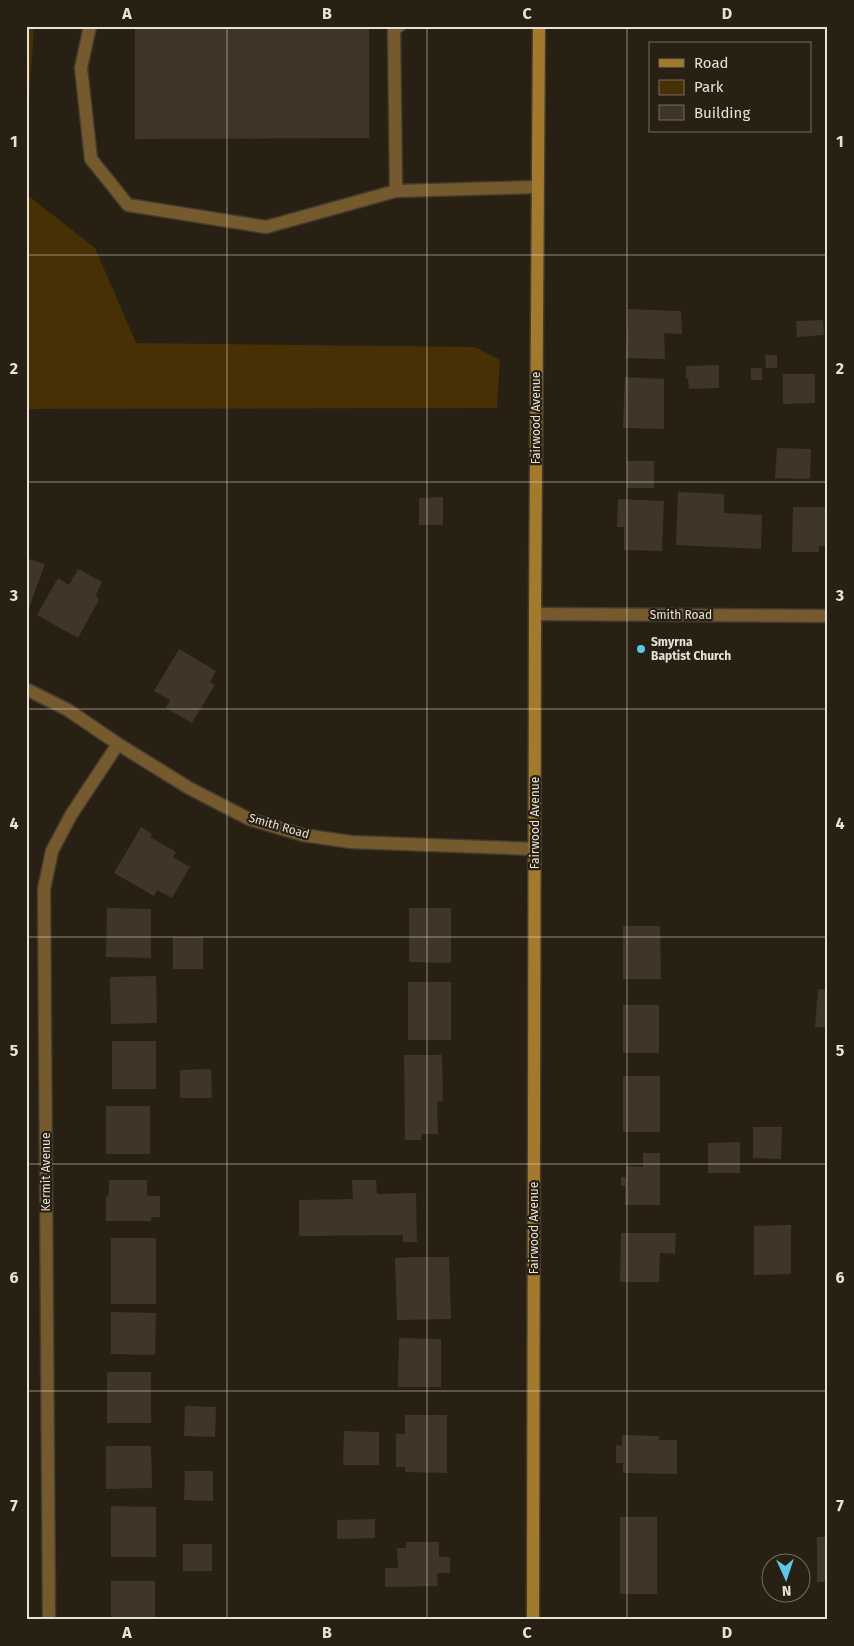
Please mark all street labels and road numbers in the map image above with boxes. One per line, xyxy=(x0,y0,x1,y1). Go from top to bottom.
street label: Fairwood Avenue xyxy=(529,372,543,464)
street label: Smith Road xyxy=(650,608,712,622)
street label: Fairwood Avenue xyxy=(528,777,542,869)
street label: Smith Road xyxy=(247,811,311,841)
street label: Kermit Avenue xyxy=(39,1132,53,1212)
street label: Fairwood Avenue xyxy=(527,1182,541,1274)

